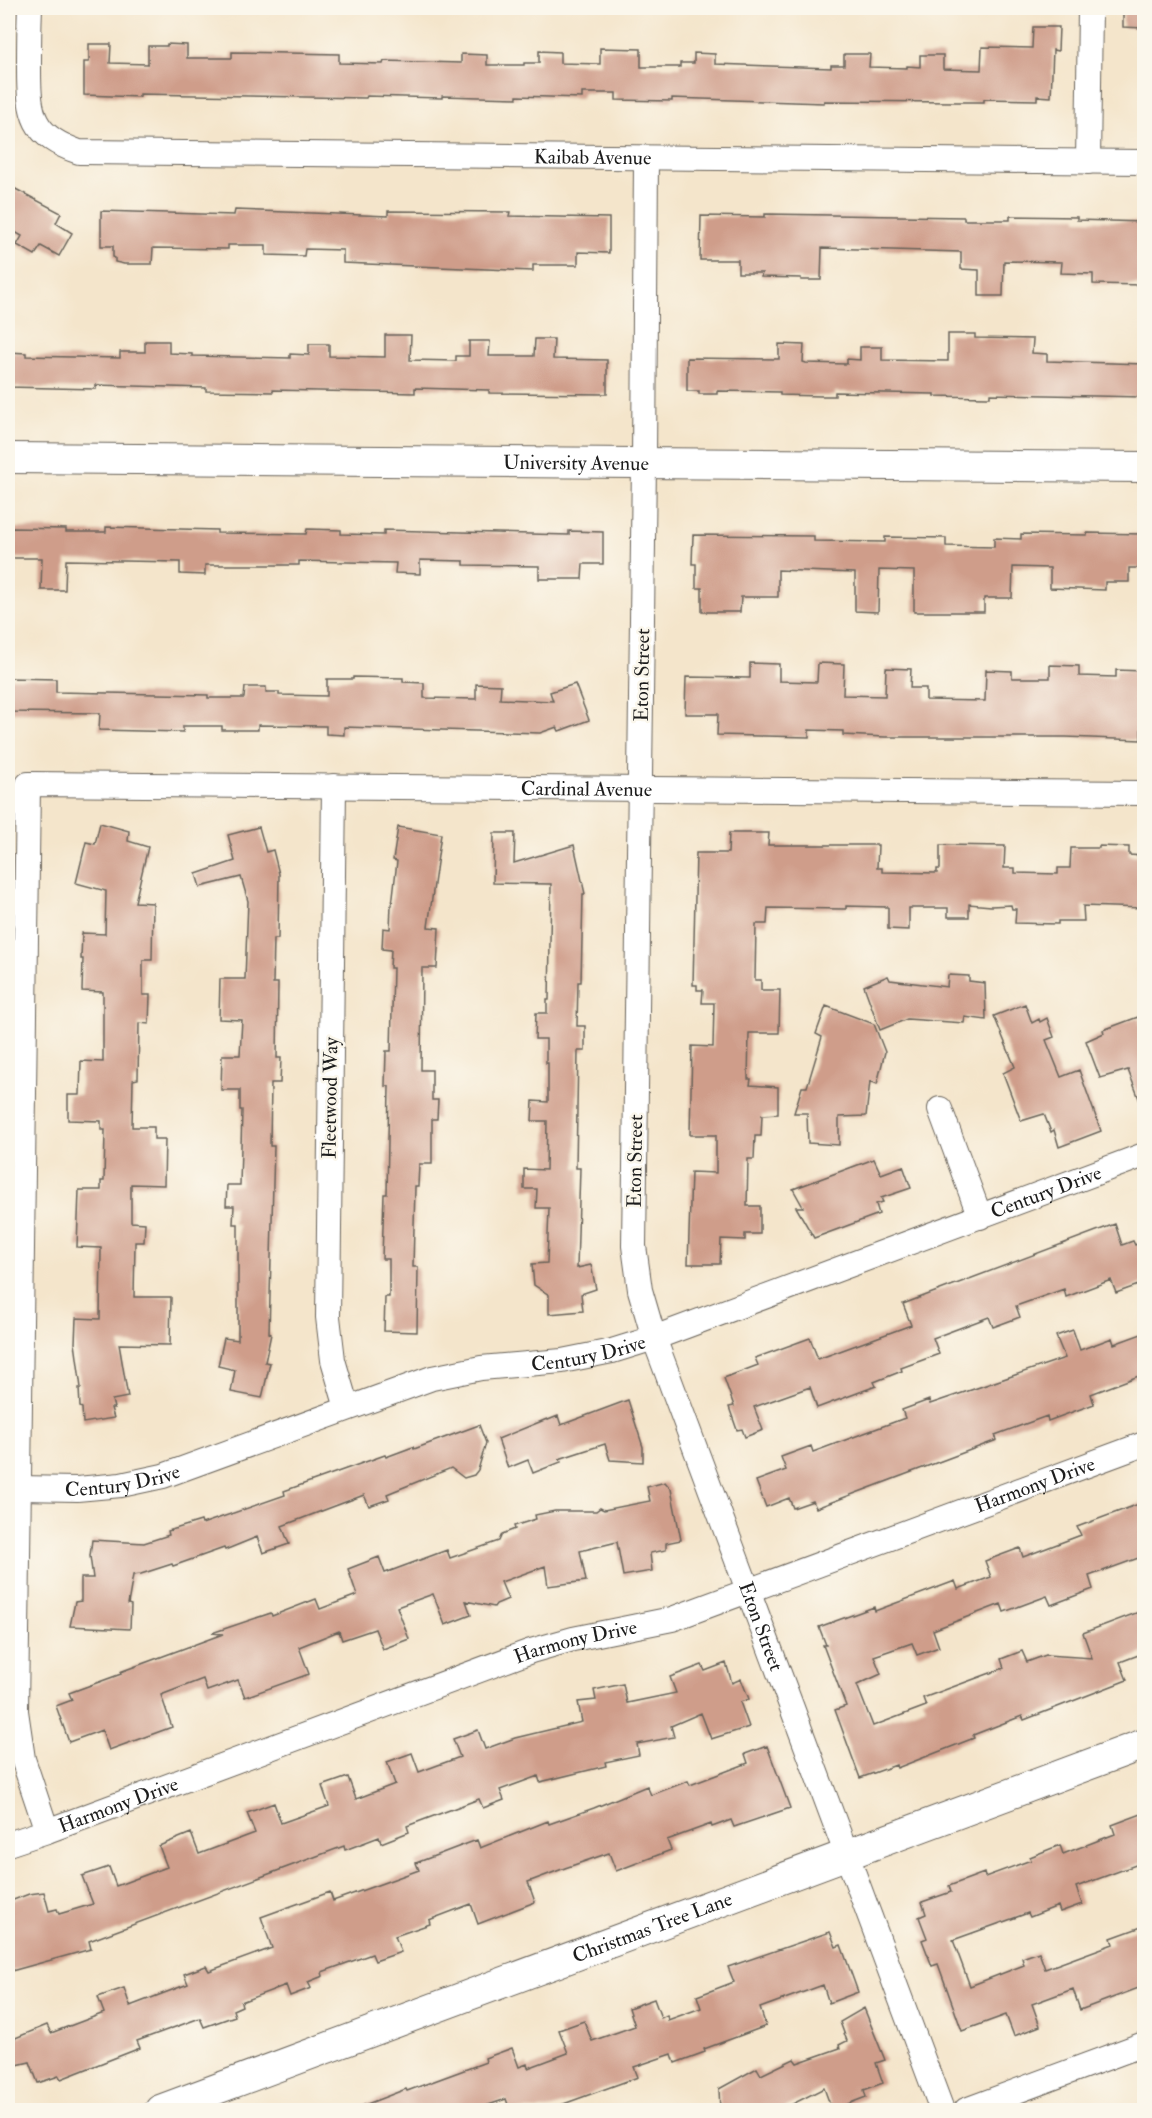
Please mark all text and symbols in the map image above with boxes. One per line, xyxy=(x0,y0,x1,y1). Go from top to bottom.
street label: Kaibab Avenue xyxy=(534,144,652,170)
street label: University Avenue xyxy=(503,449,649,476)
street label: Eton Street xyxy=(629,628,655,722)
street label: Cardinal Avenue xyxy=(521,775,652,802)
street label: Fleetwood Way xyxy=(316,1036,344,1159)
street label: Eton Street xyxy=(622,1114,648,1208)
street label: Century Drive xyxy=(987,1160,1105,1224)
street label: Century Drive xyxy=(530,1329,649,1376)
street label: Harmony Drive xyxy=(971,1451,1098,1518)
street label: Century Drive xyxy=(65,1458,183,1502)
street label: Eton Street xyxy=(733,1578,790,1675)
street label: Harmony Drive xyxy=(510,1614,639,1669)
street label: Harmony Drive xyxy=(55,1771,182,1838)
street label: Christmas Tree Lane xyxy=(569,1886,735,1968)

